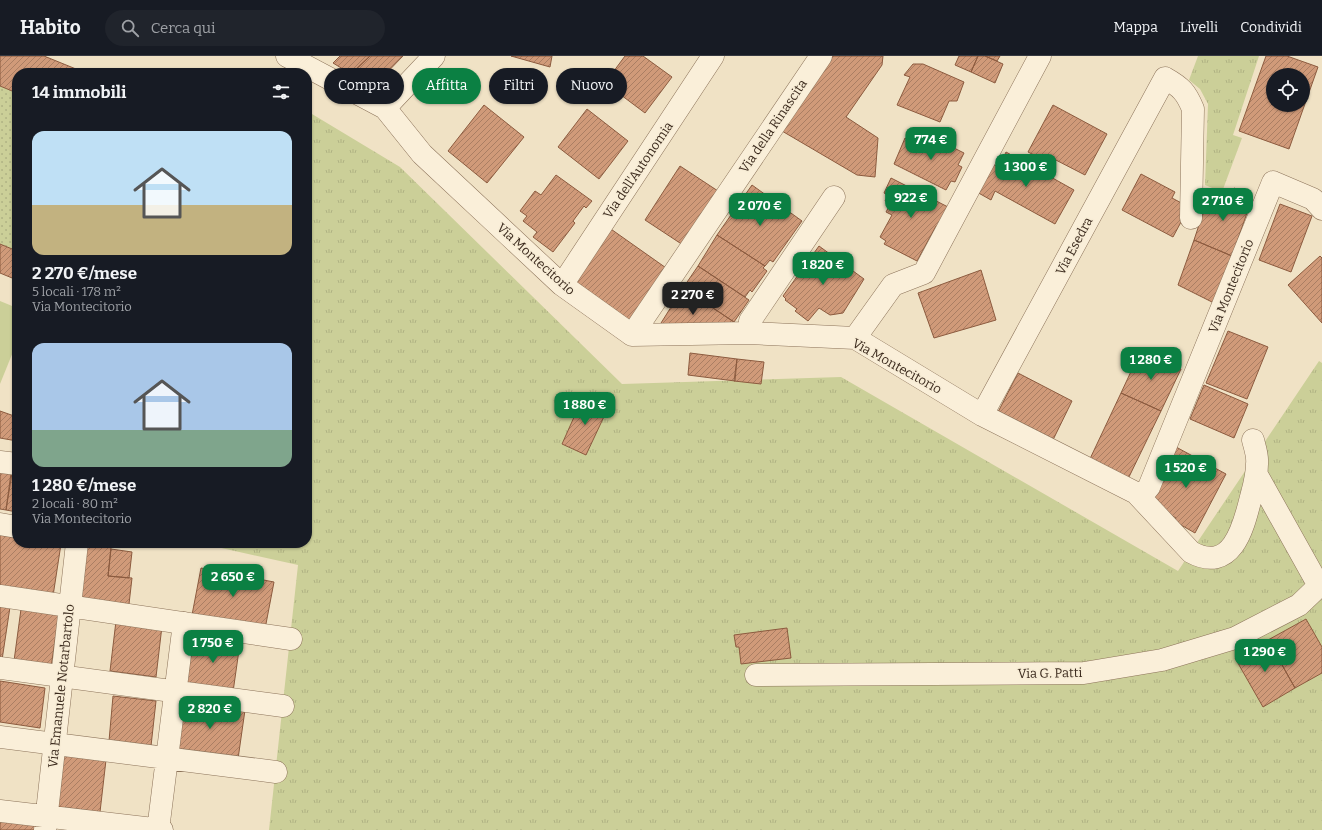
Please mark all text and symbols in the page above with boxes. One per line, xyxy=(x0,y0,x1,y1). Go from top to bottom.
search box xyxy=(105,10,385,46)
text: Habito xyxy=(20,16,81,39)
icon: search xyxy=(119,17,141,39)
text: Cerca qui xyxy=(151,19,216,37)
text: Mappa xyxy=(1114,19,1158,36)
text: Livelli xyxy=(1180,19,1218,36)
text: Condividi xyxy=(1240,19,1302,36)
chip: Compra xyxy=(324,68,404,104)
chip: Affitta xyxy=(412,68,481,104)
chip: Filtri xyxy=(489,68,548,104)
chip: Nuovo xyxy=(556,68,627,104)
map controls xyxy=(1266,68,1310,112)
button: locate xyxy=(1266,68,1310,112)
street label: Via della Rinascita xyxy=(736,76,810,176)
icon: filters xyxy=(270,81,292,103)
text: 14 immobili xyxy=(32,82,127,103)
street label: Via dell'Autonomia xyxy=(600,119,676,221)
pin: 774 € xyxy=(903,127,959,161)
text: 774 € xyxy=(914,132,948,147)
pin: 1 300 € xyxy=(989,154,1063,188)
icon: home xyxy=(126,157,198,229)
text: 1 300 € xyxy=(1004,159,1048,174)
pin: 922 € xyxy=(883,185,939,219)
pin: 2 710 € xyxy=(1186,188,1260,222)
text: 922 € xyxy=(894,190,928,205)
pin: 2 070 € xyxy=(723,193,797,227)
text: 2 710 € xyxy=(1202,193,1244,208)
text: 2 070 € xyxy=(738,198,782,213)
street label: Via Esedra xyxy=(1053,215,1095,277)
street label: Via Montecitorio xyxy=(494,220,578,298)
street label: Via Montecitorio xyxy=(1205,237,1257,335)
pin: 1 820 € xyxy=(786,252,860,286)
text: 1 820 € xyxy=(802,257,844,272)
text: 2 270 €/mese xyxy=(32,263,137,284)
pin: 2 270 € xyxy=(656,282,730,316)
text: 5 locali · 178 m² xyxy=(32,284,121,299)
text: 2 270 € xyxy=(671,287,715,302)
text: Via Montecitorio xyxy=(32,299,132,314)
street label: Via Montecitorio xyxy=(850,335,944,397)
pin: 1 280 € xyxy=(1114,347,1188,381)
text: 1 280 € xyxy=(1130,352,1172,367)
icon: home xyxy=(126,369,198,441)
pin: 1 880 € xyxy=(548,392,622,426)
text: 1 880 € xyxy=(563,397,607,412)
pin: 1 520 € xyxy=(1149,455,1223,489)
text: 1 520 € xyxy=(1165,460,1207,475)
text: 1 280 €/mese xyxy=(32,475,136,496)
text: 2 locali · 80 m² xyxy=(32,496,118,511)
text: Via Montecitorio xyxy=(32,511,132,526)
pin: 2 650 € xyxy=(196,564,270,598)
text: 2 650 € xyxy=(211,569,255,584)
street label: Via Emanuele Notarbartolo xyxy=(45,603,77,769)
pin: 1 750 € xyxy=(176,630,250,664)
text: 1 750 € xyxy=(192,635,234,650)
pin: 1 290 € xyxy=(1228,639,1302,673)
text: 1 290 € xyxy=(1244,644,1286,659)
street label: Via G. Patti xyxy=(1018,665,1083,681)
pin: 2 820 € xyxy=(173,696,247,730)
text: 2 820 € xyxy=(188,701,232,716)

